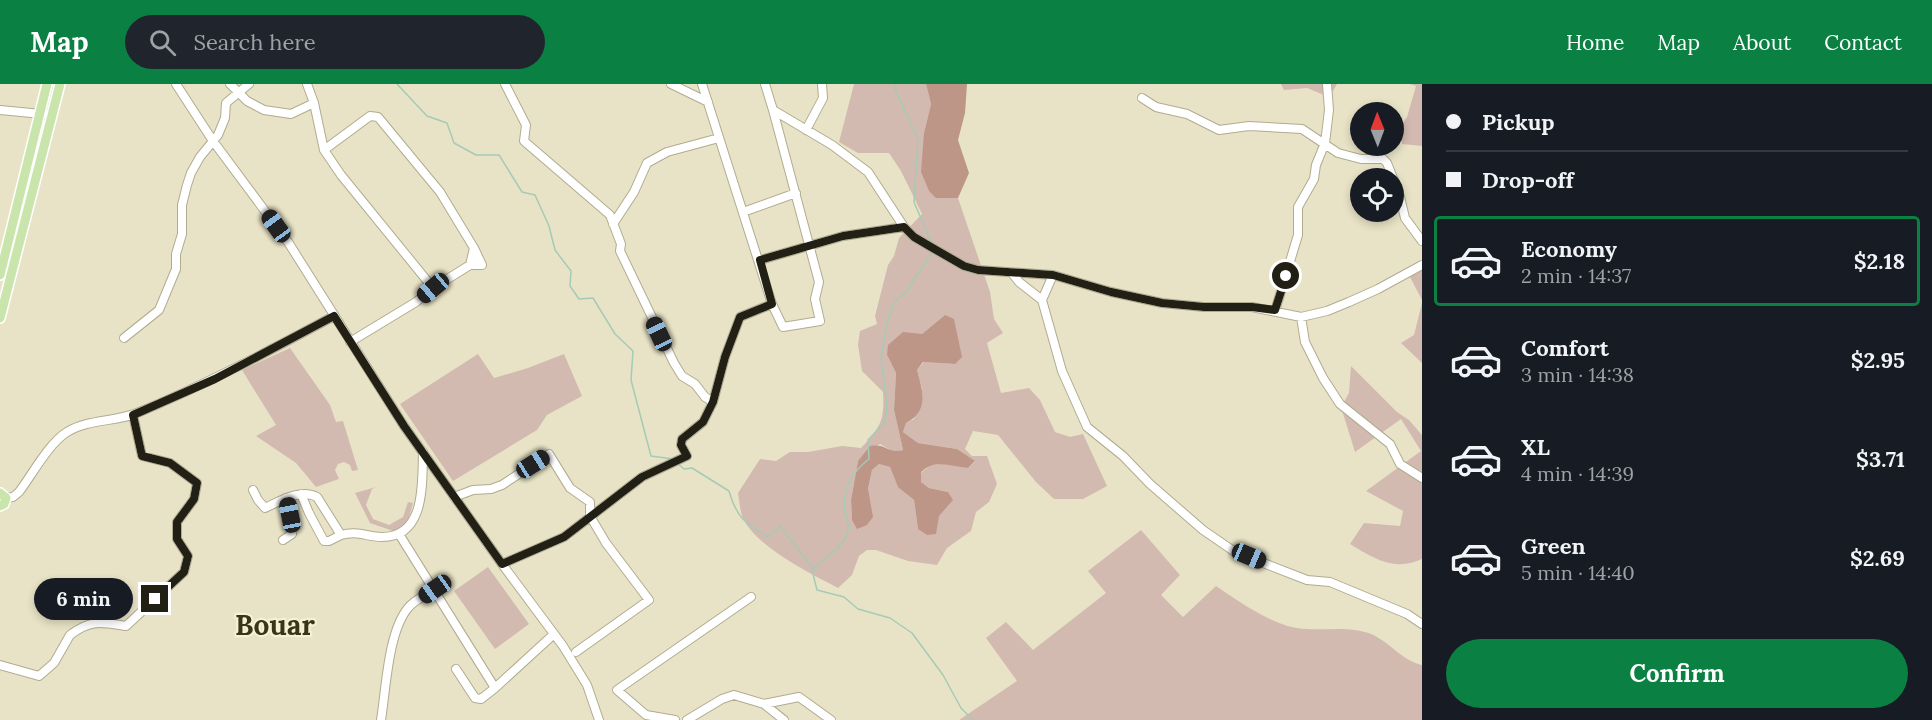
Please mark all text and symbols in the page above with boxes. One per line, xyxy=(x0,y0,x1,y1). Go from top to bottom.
search box xyxy=(125,15,545,69)
text: Map xyxy=(30,24,89,60)
icon: search xyxy=(146,26,179,59)
text: Search here xyxy=(194,28,316,56)
text: Home xyxy=(1566,29,1624,56)
text: Map xyxy=(1657,29,1700,56)
text: About xyxy=(1733,29,1791,56)
text: Contact xyxy=(1824,29,1902,56)
north arrow xyxy=(1350,102,1404,156)
map controls xyxy=(1350,102,1404,222)
text: Pickup xyxy=(1482,108,1555,136)
text: Drop-off xyxy=(1482,166,1574,194)
button: locate xyxy=(1350,168,1404,222)
car xyxy=(258,206,294,246)
icon: car xyxy=(1449,234,1503,288)
text: Economy xyxy=(1521,235,1617,263)
text: $2.18 xyxy=(1854,247,1905,275)
route start xyxy=(1272,262,1299,289)
text: 2 min · 14:37 xyxy=(1521,263,1631,288)
car xyxy=(413,270,453,306)
car xyxy=(643,314,675,354)
icon: car xyxy=(1449,333,1503,387)
text: Comfort xyxy=(1521,334,1609,362)
text: $2.95 xyxy=(1851,346,1905,374)
text: 3 min · 14:38 xyxy=(1521,362,1634,387)
icon: car xyxy=(1449,432,1503,486)
text: XL xyxy=(1521,433,1550,461)
text: $3.71 xyxy=(1856,445,1905,473)
car xyxy=(513,447,553,481)
text: 4 min · 14:39 xyxy=(1521,461,1634,486)
car xyxy=(278,496,302,534)
icon: car xyxy=(1449,531,1503,585)
text: Green xyxy=(1521,532,1586,560)
car xyxy=(1229,541,1269,571)
text: $2.69 xyxy=(1850,544,1905,572)
text: 5 min · 14:40 xyxy=(1521,560,1635,585)
car xyxy=(415,571,455,607)
callout: 6 min xyxy=(35,578,134,620)
route end xyxy=(141,585,168,612)
text: 6 min xyxy=(56,586,111,611)
district label: Bouar xyxy=(235,607,315,643)
button: Confirm xyxy=(1446,639,1908,708)

